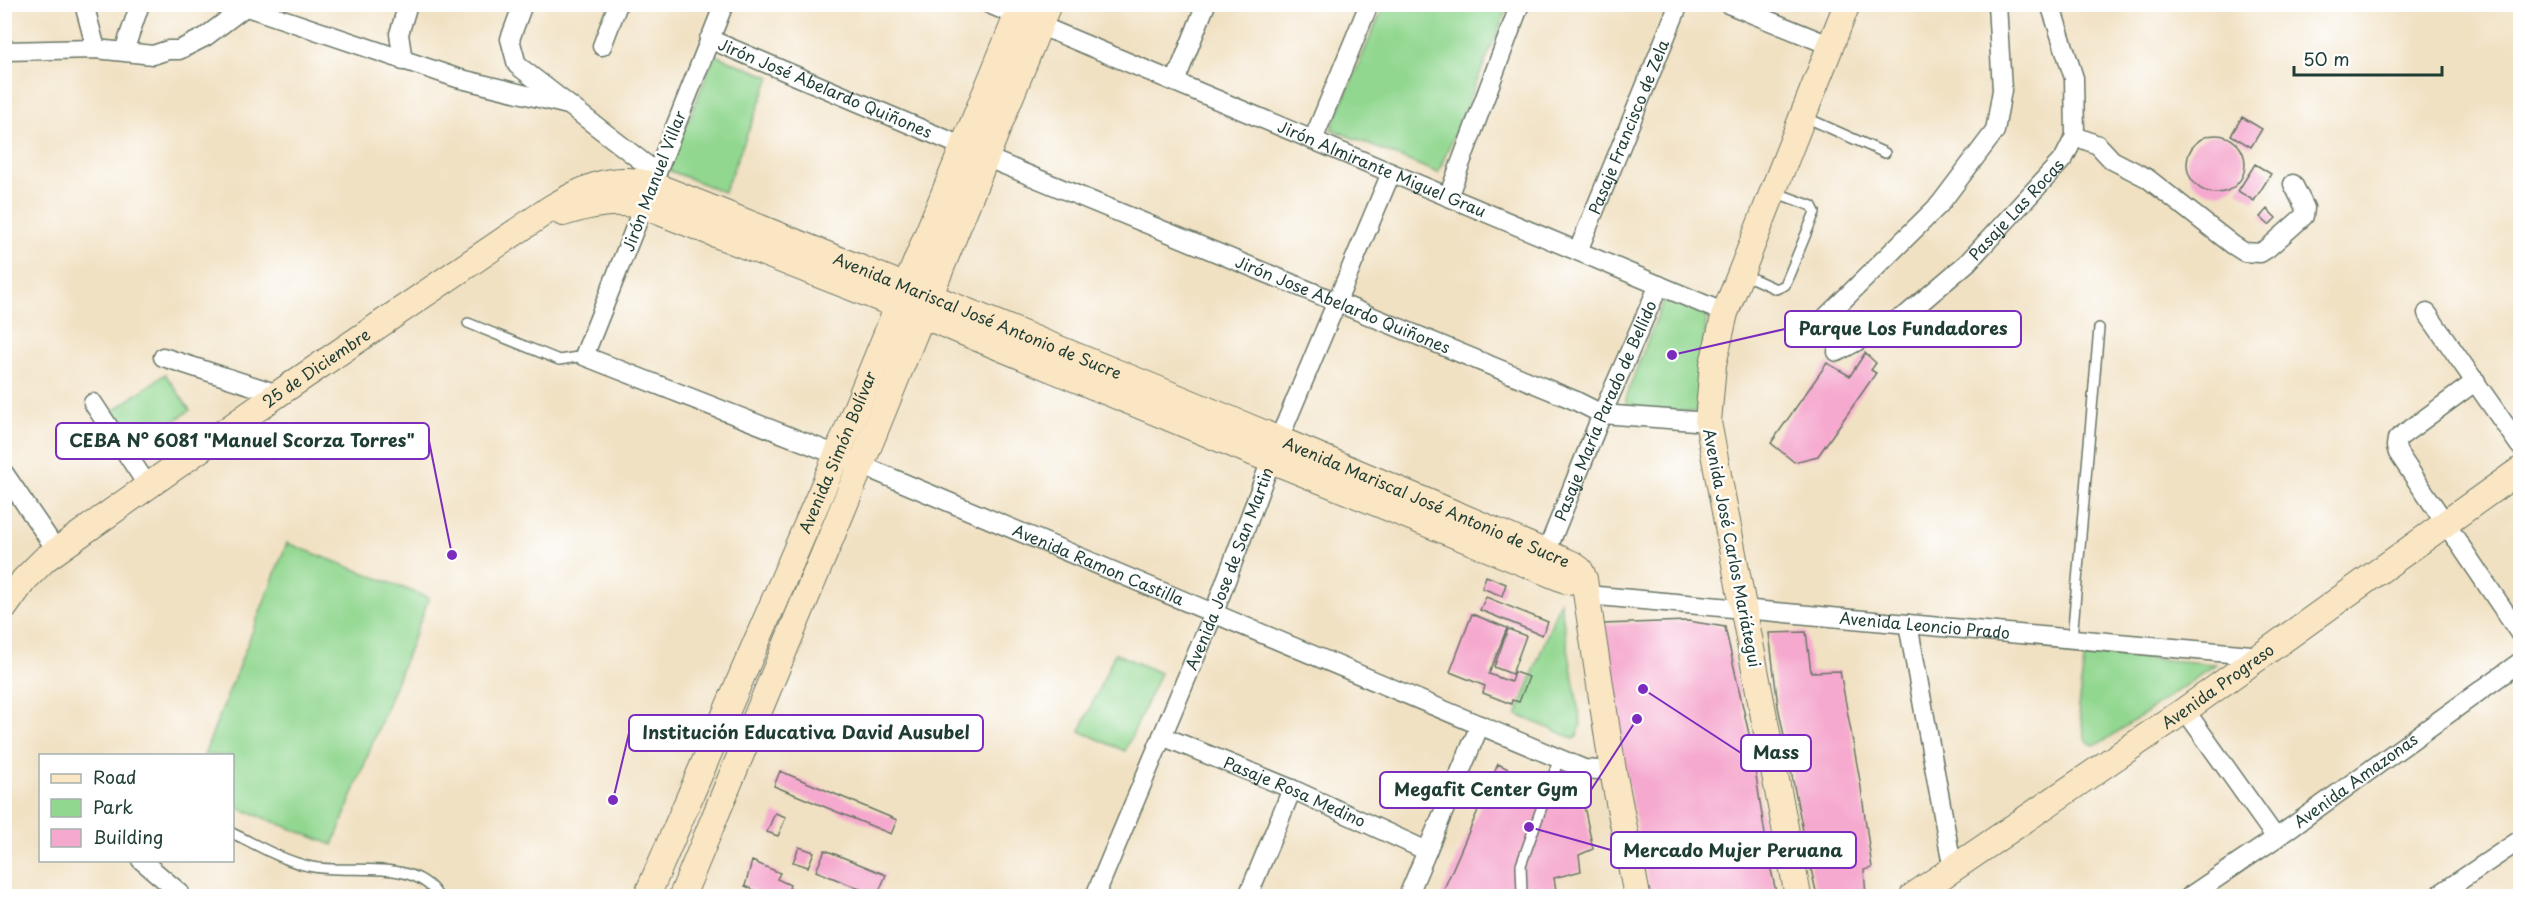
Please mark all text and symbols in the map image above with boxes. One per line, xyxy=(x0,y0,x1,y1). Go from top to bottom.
street label: Jirón José Abelardo Quiñones xyxy=(715,31,936,143)
street label: Pasaje Francisco de Zela xyxy=(1581,35,1674,218)
scale bar xyxy=(2294,39,2442,77)
text: 50 m xyxy=(2303,45,2350,72)
street label: Jirón Manuel Villar xyxy=(615,106,691,254)
street label: Jirón Almirante Miguel Grau xyxy=(1274,114,1490,222)
street label: Pasaje Las Rocas xyxy=(1962,153,2069,265)
street label: Avenida Mariscal José Antonio de Sucre xyxy=(830,246,1126,384)
street label: Jirón Jose Abelardo Quiñones xyxy=(1232,249,1454,359)
street label: Pasaje María Parado de Bellido xyxy=(1547,296,1662,524)
callout: Parque Los Fundadores xyxy=(1785,311,2021,347)
text: Parque Los Fundadores xyxy=(1798,314,2008,341)
street label: 25 de Diciembre xyxy=(257,321,375,413)
street label: Avenida Simón Bolívar xyxy=(792,366,882,537)
callout: CEBA N° 6081 "Manuel Scorza Torres" xyxy=(56,423,429,459)
text: CEBA N° 6081 "Manuel Scorza Torres" xyxy=(69,426,415,453)
street label: Avenida José Carlos Mariátegui xyxy=(1698,426,1768,669)
street label: Avenida Mariscal José Antonio de Sucre xyxy=(1280,430,1574,573)
street label: Avenida Jose de San Martin xyxy=(1178,463,1278,673)
street label: Avenida Ramon Castilla xyxy=(1009,517,1188,611)
street label: Avenida Leoncio Prado xyxy=(1838,605,2011,644)
street label: Avenida Progreso xyxy=(2156,637,2279,734)
callout: Institución Educativa David Ausubel xyxy=(629,715,983,751)
text: Institución Educativa David Ausubel xyxy=(642,718,970,745)
street label: Avenida Amazonas xyxy=(2288,727,2422,833)
callout: Mass xyxy=(1741,735,1811,771)
text: Mass xyxy=(1753,738,1799,765)
street label: Pasaje Rosa Medino xyxy=(1220,750,1370,832)
legend xyxy=(39,754,234,862)
text: Road xyxy=(93,763,137,790)
callout: Megafit Center Gym xyxy=(1380,772,1591,808)
text: Megafit Center Gym xyxy=(1394,775,1578,802)
text: Park xyxy=(93,793,133,820)
text: Building xyxy=(93,823,163,850)
callout: Mercado Mujer Peruana xyxy=(1611,832,1856,868)
text: Mercado Mujer Peruana xyxy=(1623,836,1843,863)

